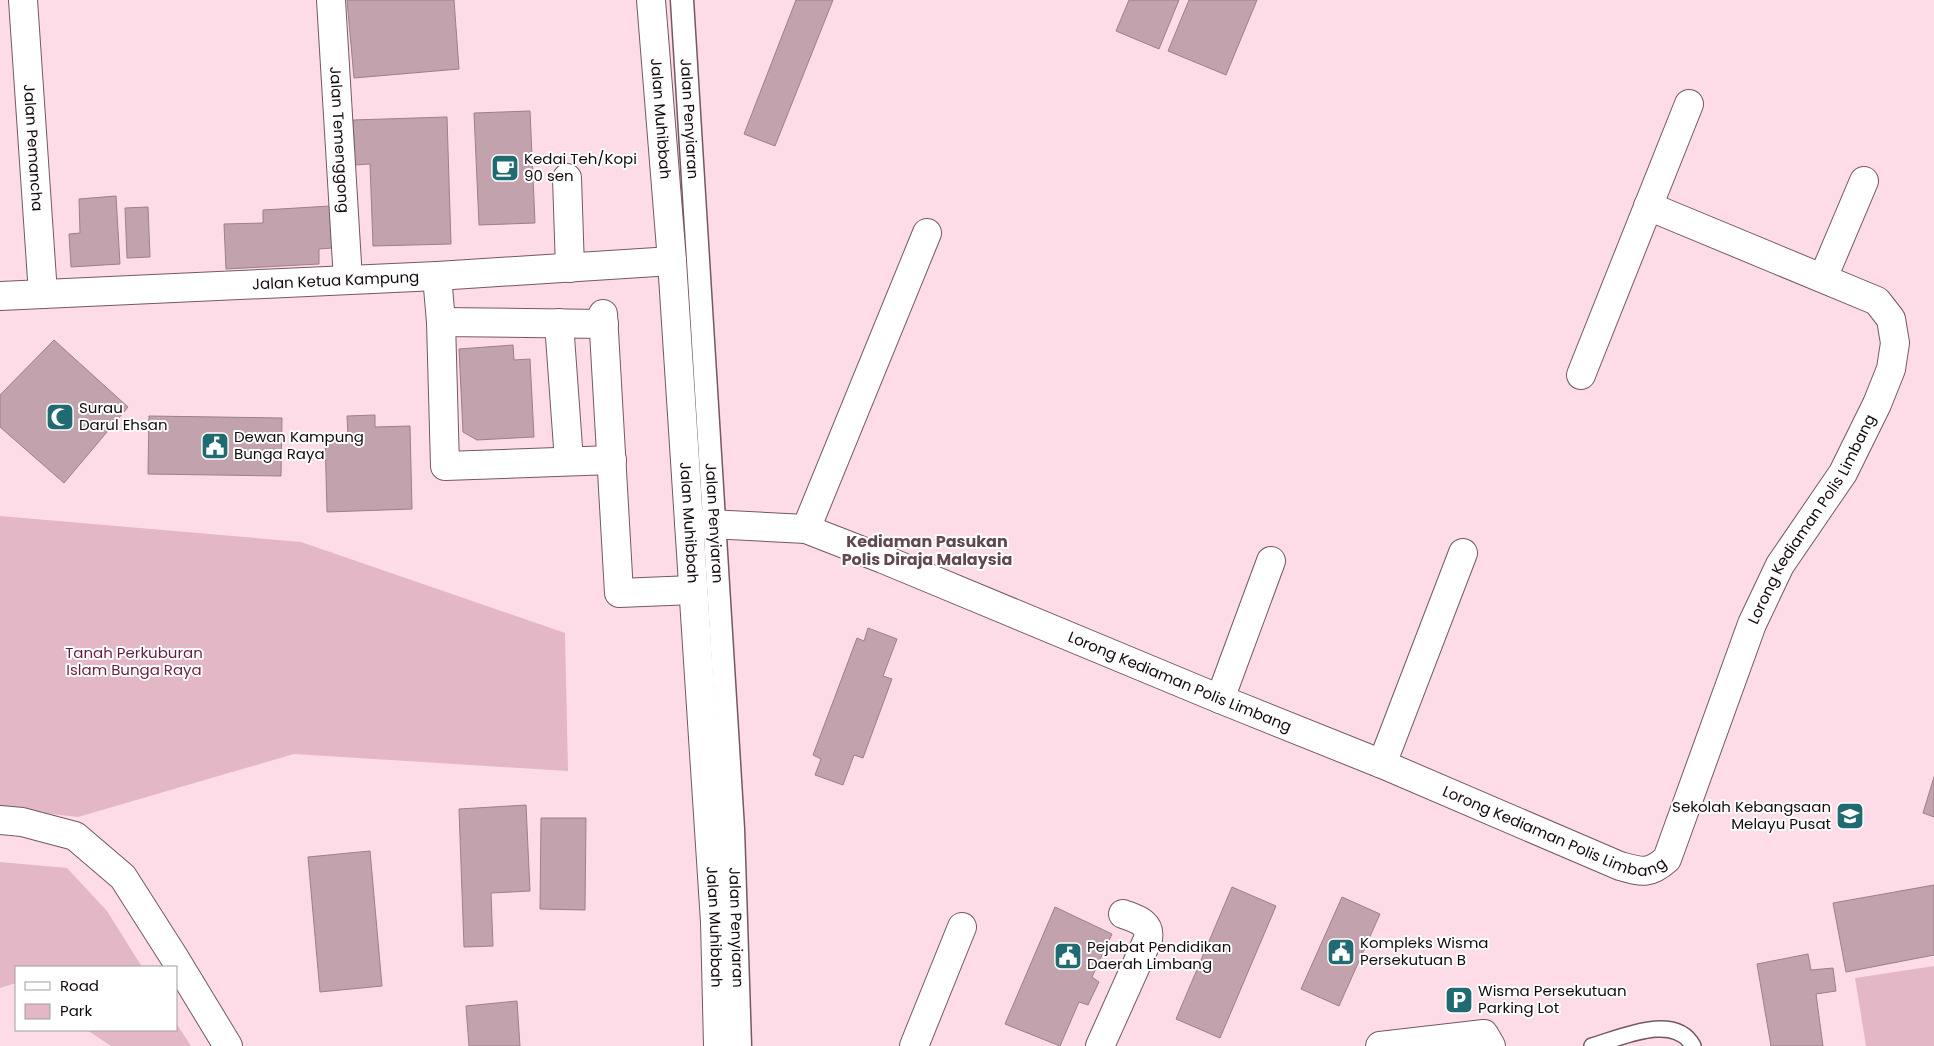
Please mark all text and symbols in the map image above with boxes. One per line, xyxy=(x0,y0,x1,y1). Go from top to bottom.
street label: Jalan Muhibbah xyxy=(646,57,676,180)
street label: Jalan Penyiaran xyxy=(676,58,704,180)
street label: Jalan Temenggong xyxy=(325,66,355,214)
street label: Jalan Pemancha xyxy=(19,83,48,212)
place label: Kedai Teh/Kopi 90 sen xyxy=(524,148,637,186)
cafe icon: Kedai Teh/Kopi 90 sen xyxy=(490,153,520,183)
street label: Jalan Ketua Kampung xyxy=(252,266,420,294)
place label: Surau Darul Ehsan xyxy=(79,397,168,435)
mosque icon: Surau Darul Ehsan xyxy=(45,402,75,432)
street label: Lorong Kediaman Polis Limbang xyxy=(1743,411,1880,627)
place label: Dewan Kampung Bunga Raya xyxy=(234,426,364,464)
public building icon: Dewan Kampung Bunga Raya xyxy=(200,431,230,461)
street label: Jalan Muhibbah xyxy=(675,461,704,584)
street label: Jalan Penyiaran xyxy=(700,462,729,584)
district label: Kediaman Pasukan Polis Diraja Malaysia xyxy=(842,530,1012,571)
street label: Lorong Kediaman Polis Limbang xyxy=(1065,626,1295,737)
park label: Tanah Perkuburan Islam Bunga Raya xyxy=(65,642,203,680)
street label: Lorong Kediaman Polis Limbang xyxy=(1439,780,1671,881)
place label: Sekolah Kebangsaan Melayu Pusat xyxy=(1672,796,1831,834)
school or university icon: Sekolah Kebangsaan Melayu Pusat xyxy=(1835,801,1865,831)
street label: Jalan Muhibbah xyxy=(701,865,728,988)
street label: Jalan Penyiaran xyxy=(724,867,749,988)
place label: Kompleks Wisma Persekutuan B xyxy=(1360,932,1488,970)
place label: Pejabat Pendidikan Daerah Limbang xyxy=(1087,936,1231,974)
public building icon: Kompleks Wisma Persekutuan B xyxy=(1326,937,1356,967)
public building icon: Pejabat Pendidikan Daerah Limbang xyxy=(1053,941,1083,971)
legend xyxy=(15,966,178,1031)
text: Road xyxy=(60,975,99,996)
place label: Wisma Persekutuan Parking Lot xyxy=(1478,980,1627,1018)
parking icon: Wisma Persekutuan Parking Lot xyxy=(1444,985,1474,1015)
text: Park xyxy=(60,1000,92,1021)

